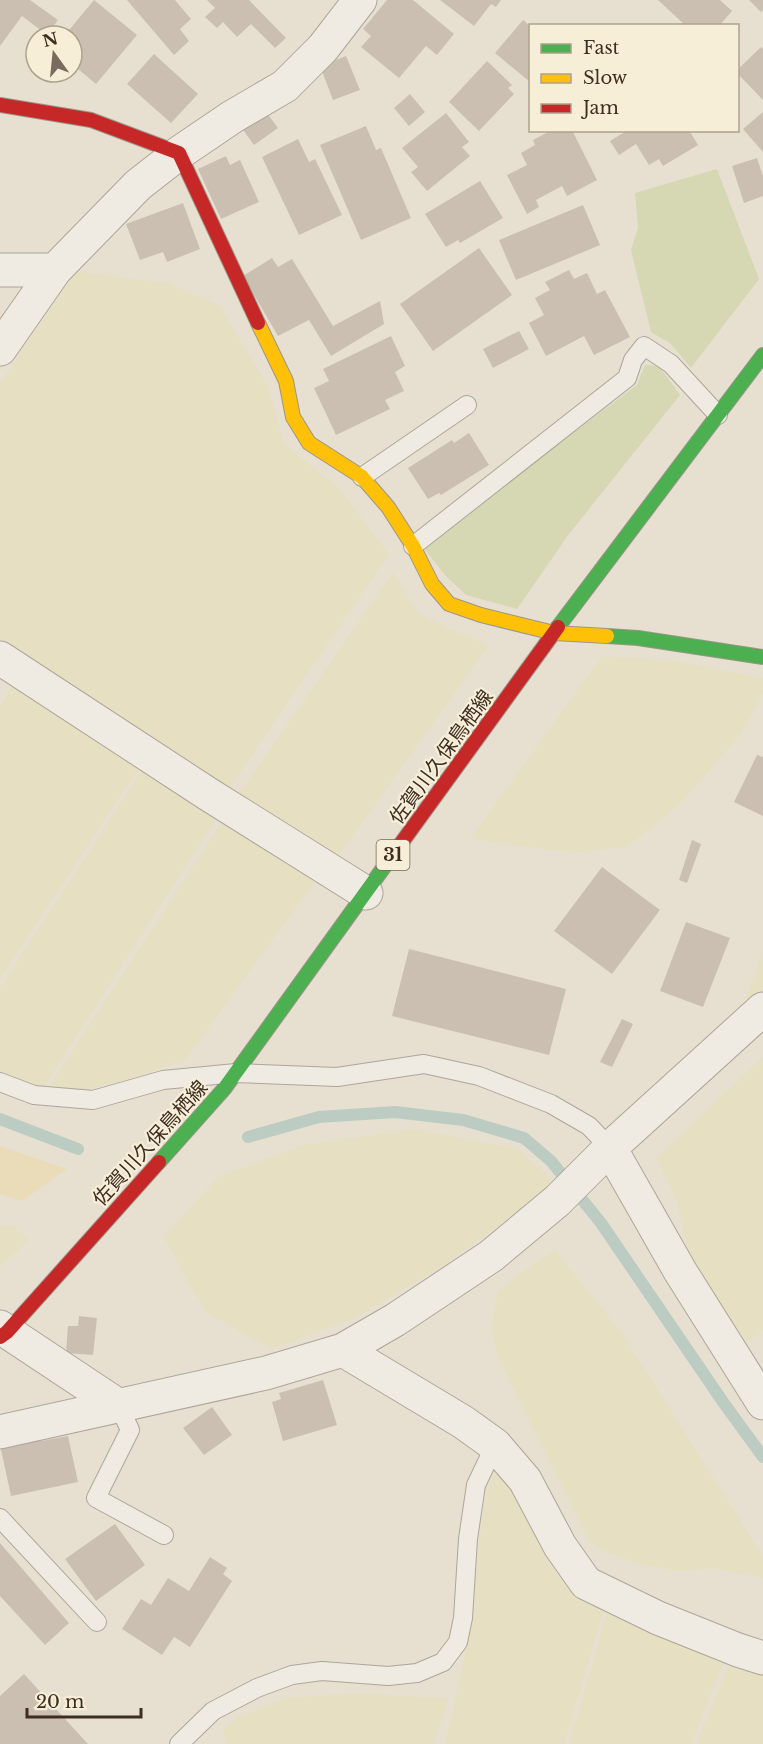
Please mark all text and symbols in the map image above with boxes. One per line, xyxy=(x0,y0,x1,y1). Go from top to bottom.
north arrow xyxy=(24,24,84,84)
legend xyxy=(529,24,739,132)
text: N xyxy=(40,28,60,51)
text: Fast xyxy=(583,37,620,59)
text: Slow xyxy=(583,67,628,89)
text: Jam xyxy=(581,97,619,119)
street label: 佐賀川久保鳥栖線 xyxy=(384,685,498,829)
road number: 31 xyxy=(376,840,410,870)
street label: 佐賀川久保鳥栖線 xyxy=(88,1076,212,1210)
scale bar xyxy=(27,1681,141,1719)
text: 20 m xyxy=(36,1691,84,1713)

